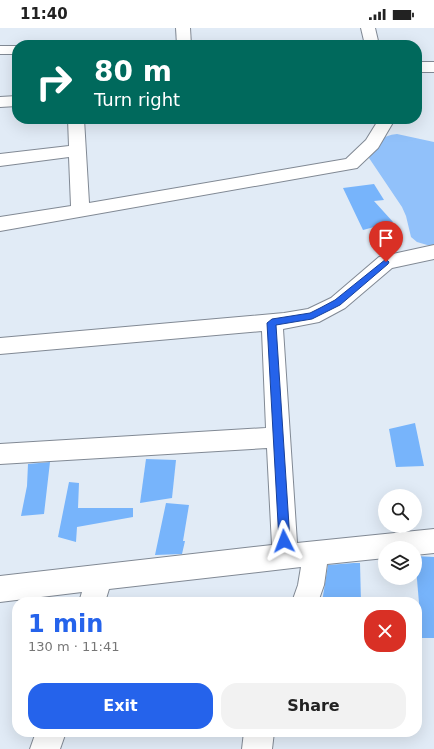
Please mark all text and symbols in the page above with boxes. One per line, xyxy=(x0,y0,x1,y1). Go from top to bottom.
text: 11:40 xyxy=(20,5,68,23)
text: 80 m xyxy=(94,55,172,88)
icon: right xyxy=(28,56,80,108)
text: Turn right xyxy=(94,89,180,110)
pin xyxy=(369,221,403,262)
icon: arrive xyxy=(375,227,397,249)
map controls xyxy=(378,489,422,585)
button: search xyxy=(378,489,422,533)
position arrow xyxy=(263,520,305,562)
button: layers xyxy=(378,541,422,585)
text: 1 min xyxy=(28,610,103,638)
button: close xyxy=(364,610,406,652)
text: 130 m · 11:41 xyxy=(28,639,119,654)
button: Exit xyxy=(28,683,213,729)
button: Share xyxy=(221,683,406,729)

